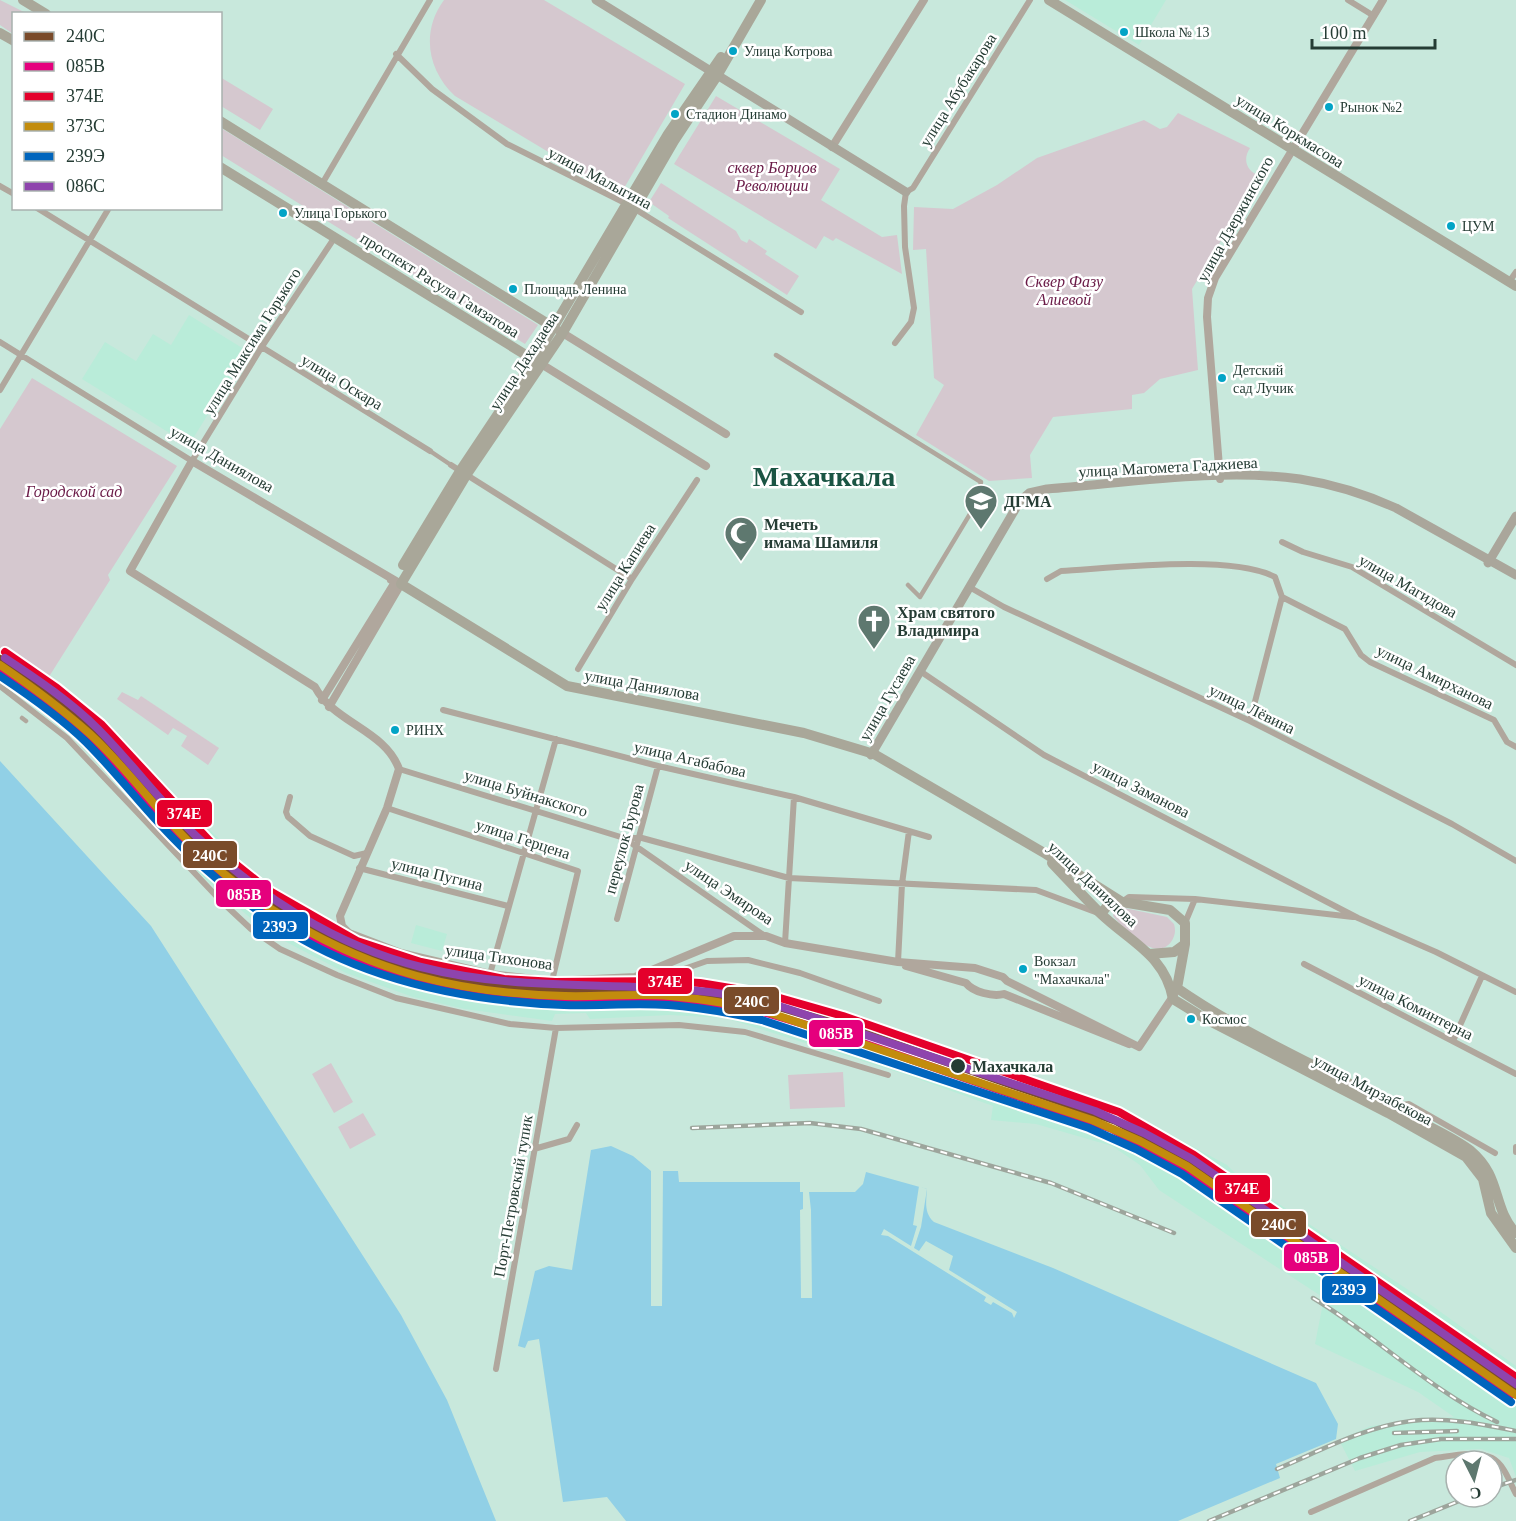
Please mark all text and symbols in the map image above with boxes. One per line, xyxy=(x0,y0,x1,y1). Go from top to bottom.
legend xyxy=(12,12,222,210)
scale bar xyxy=(1312,12,1435,50)
text: 100 m xyxy=(1321,23,1367,43)
place label: Школа № 13 xyxy=(1135,25,1210,40)
text: 240С xyxy=(66,26,105,46)
marker: Школа № 13 xyxy=(1118,26,1130,38)
street label: улица Абубакарова xyxy=(916,30,1000,150)
place label: Улица Котрова xyxy=(744,44,833,59)
marker: Улица Котрова xyxy=(727,45,739,57)
text: 085В xyxy=(66,56,105,76)
text: 374Е xyxy=(66,86,104,106)
street label: улица Коркмасова xyxy=(1232,91,1347,172)
place label: Рынок №2 xyxy=(1340,100,1402,115)
marker: Рынок №2 xyxy=(1323,101,1335,113)
place label: Стадион Динамо xyxy=(686,107,787,122)
marker: Стадион Динамо xyxy=(669,108,681,120)
text: 373C xyxy=(66,116,105,136)
street label: улица Малыгина xyxy=(545,144,655,213)
text: 239Э xyxy=(66,146,105,166)
street label: улица Дзержинского xyxy=(1193,153,1277,285)
park label: сквер Борцов Революции xyxy=(727,159,817,195)
text: 086С xyxy=(66,176,105,196)
place label: Улица Горького xyxy=(294,206,387,221)
marker: Улица Горького xyxy=(277,207,289,219)
place label: ЦУМ xyxy=(1462,219,1495,234)
marker: ЦУМ xyxy=(1445,220,1457,232)
street label: проспект Расула Гамзатова xyxy=(357,229,522,342)
street label: улица Максима Горького xyxy=(200,265,305,418)
park label: Сквер Фазу Алиевой xyxy=(1025,273,1104,308)
place label: Площадь Ленина xyxy=(524,282,627,297)
marker: Площадь Ленина xyxy=(507,283,519,295)
street label: улица Дахадаева xyxy=(486,309,563,414)
street label: улица Оскара xyxy=(298,351,386,414)
place label: Детский сад Лучик xyxy=(1233,363,1294,396)
marker: Детский сад Лучик xyxy=(1216,372,1228,384)
street label: улица Даниялова xyxy=(167,423,277,496)
street label: улица Магомета Гаджиева xyxy=(1078,454,1258,481)
district label: Махачкала xyxy=(753,461,895,492)
park label: Городской сад xyxy=(25,483,122,501)
school or university icon: ДГМА xyxy=(963,483,999,530)
place label: ДГМА xyxy=(1004,493,1052,511)
mosque icon: Мечеть имама Шамиля xyxy=(723,515,759,562)
place label: Мечеть имама Шамиля xyxy=(764,516,878,551)
street label: улица Капиева xyxy=(591,520,659,614)
street label: улица Магидова xyxy=(1355,551,1460,622)
church icon: Храм святого Владимира xyxy=(856,603,892,650)
place label: Храм святого Владимира xyxy=(897,604,995,640)
street label: улица Амирханова xyxy=(1373,641,1496,714)
street label: улица Гусаева xyxy=(856,652,919,744)
street label: улица Даниялова xyxy=(583,667,701,704)
street label: улица Лёвина xyxy=(1206,681,1298,738)
place label: РИНХ xyxy=(406,723,444,738)
marker: РИНХ xyxy=(389,724,401,736)
street label: улица Агабабова xyxy=(632,738,748,781)
street label: улица Заманова xyxy=(1089,757,1192,822)
street label: улица Буйнакского xyxy=(462,766,590,821)
street label: переулок Бурова xyxy=(601,782,648,896)
line badge: 374Е xyxy=(156,799,213,828)
text: 374Е xyxy=(167,805,201,822)
street label: улица Герцена xyxy=(473,816,572,863)
street label: улица Даниялова xyxy=(1044,838,1141,931)
line badge: 240С xyxy=(182,840,238,869)
text: 240С xyxy=(192,847,228,864)
street label: улица Пугина xyxy=(389,854,485,895)
street label: улица Эмирова xyxy=(681,856,777,929)
line badge: 085В xyxy=(215,879,272,908)
text: 085В xyxy=(227,886,262,903)
line badge: 239Э xyxy=(252,911,309,940)
text: 239Э xyxy=(263,918,298,935)
street label: улица Тихонова xyxy=(444,941,554,974)
place label: Вокзал "Махачкала" xyxy=(1034,954,1110,987)
marker: Вокзал "Махачкала" xyxy=(1017,963,1029,975)
line badge: 374Е xyxy=(637,967,693,995)
street label: улица Коминтерна xyxy=(1356,971,1476,1044)
text: 374Е xyxy=(648,973,682,990)
line badge: 240С xyxy=(723,986,780,1015)
text: 240С xyxy=(734,993,770,1010)
place label: Космос xyxy=(1202,1012,1247,1027)
marker: Космос xyxy=(1185,1013,1197,1025)
line badge: 085В xyxy=(808,1019,864,1048)
text: 085В xyxy=(819,1025,854,1042)
street label: улица Мирзабекова xyxy=(1310,1051,1435,1129)
marker: Махачкала xyxy=(949,1057,967,1075)
place label: Махачкала xyxy=(972,1058,1053,1075)
street label: Порт-Петровский тупик xyxy=(490,1113,537,1279)
line badge: 374Е xyxy=(1214,1174,1271,1203)
text: 374Е xyxy=(1225,1180,1259,1197)
line badge: 240С xyxy=(1250,1210,1307,1238)
text: 240С xyxy=(1261,1216,1297,1233)
line badge: 085В xyxy=(1283,1243,1340,1272)
text: 085В xyxy=(1294,1249,1329,1266)
line badge: 239Э xyxy=(1321,1275,1377,1304)
text: 239Э xyxy=(1332,1281,1367,1298)
north arrow xyxy=(1444,1449,1504,1509)
text: С xyxy=(1469,1484,1482,1502)

